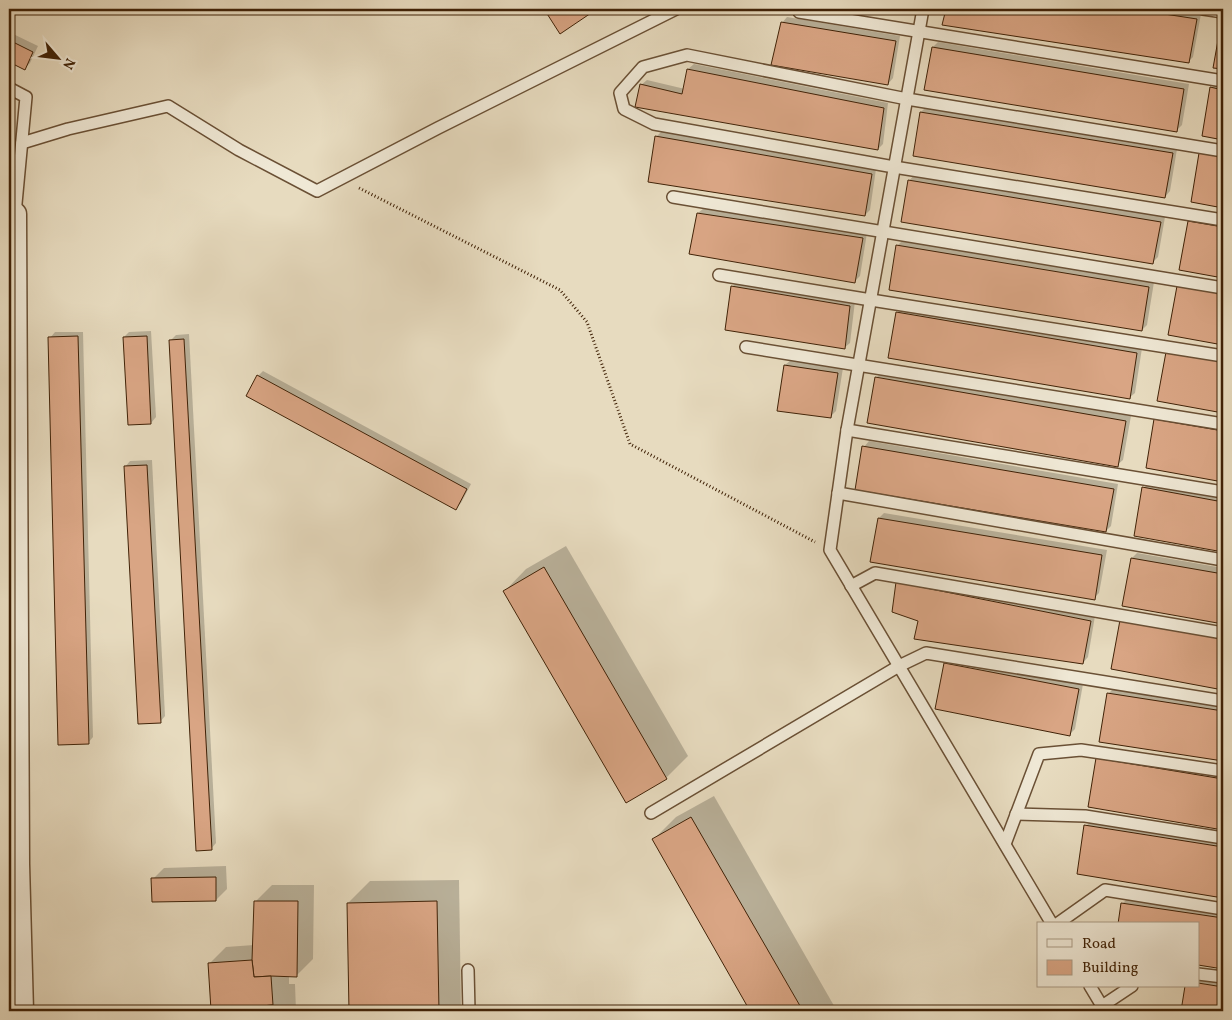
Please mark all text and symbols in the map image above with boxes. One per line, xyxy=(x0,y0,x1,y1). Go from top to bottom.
north arrow xyxy=(32,32,82,82)
text: N xyxy=(57,54,79,72)
legend xyxy=(1037,922,1200,988)
text: Road xyxy=(1082,934,1116,955)
text: Building xyxy=(1082,958,1139,979)

